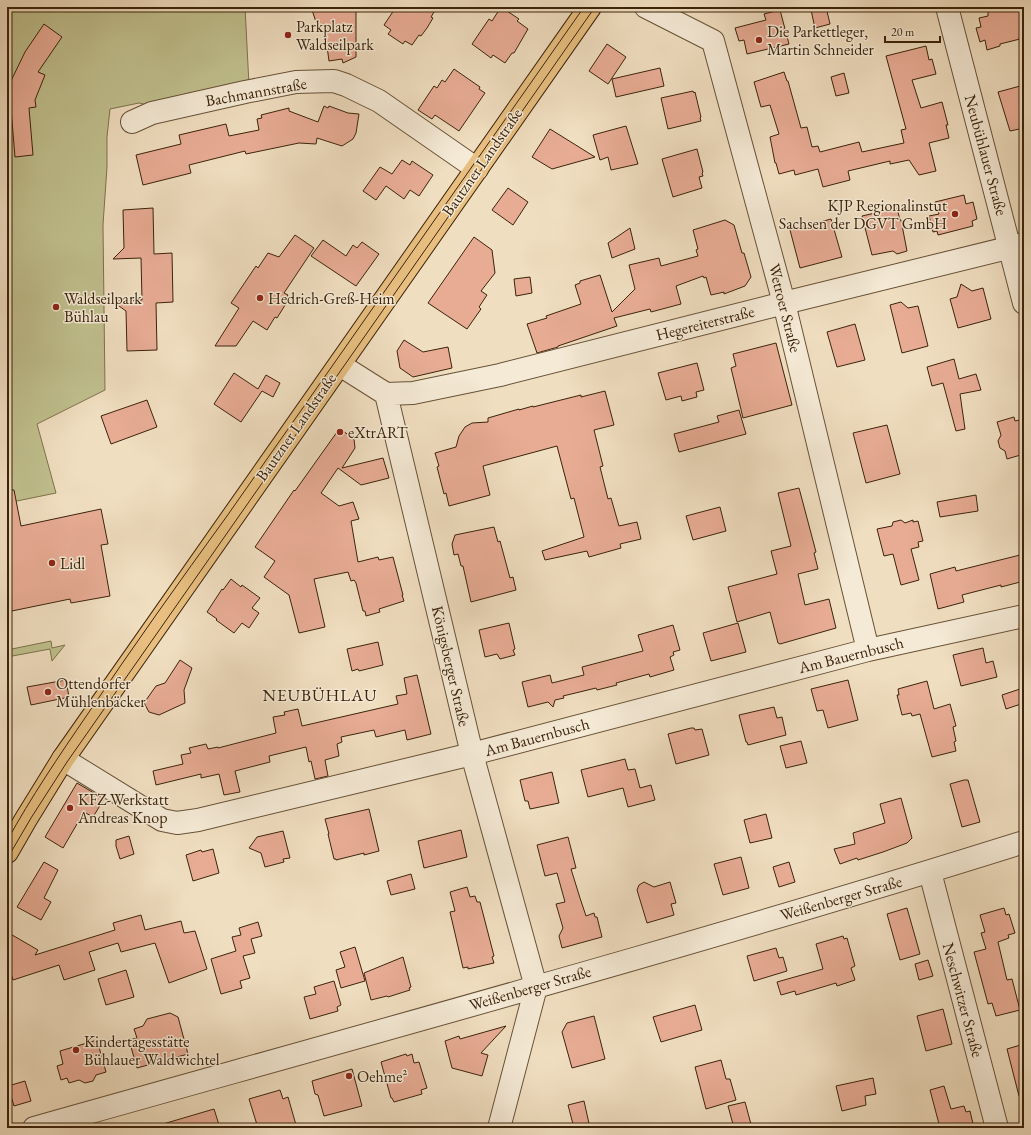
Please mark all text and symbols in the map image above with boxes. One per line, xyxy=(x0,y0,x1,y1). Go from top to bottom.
place label: Parkplatz Waldseilpark xyxy=(296,16,374,55)
scale bar xyxy=(885,18,940,44)
place label: Die Parkettleger, Martin Schneider xyxy=(767,21,875,60)
text: 20 m xyxy=(891,24,915,40)
marker: Parkplatz Waldseilpark xyxy=(283,30,293,40)
marker: Die Parkettleger, Martin Schneider xyxy=(754,35,764,45)
street label: Bachmannstraße xyxy=(204,73,308,111)
street label: Neubühlauer Straße xyxy=(960,92,1012,218)
street label: Bautzner Landstraße xyxy=(437,104,527,220)
place label: KJP Regionalinstut Sachsen der DGVT GmbH xyxy=(779,195,947,234)
marker: KJP Regionalinstut Sachsen der DGVT GmbH xyxy=(950,209,960,219)
street label: Wetroer Straße xyxy=(764,261,806,355)
place label: Waldseilpark Bühlau xyxy=(64,288,142,327)
place label: Hedrich-Greß-Heim xyxy=(268,288,395,309)
marker: Hedrich-Greß-Heim xyxy=(255,293,265,303)
street label: Hegereiterstraße xyxy=(654,301,756,345)
marker: Waldseilpark Bühlau xyxy=(51,302,61,312)
street label: Bautzner Landstraße xyxy=(251,369,341,485)
place label: eXtrART xyxy=(348,422,408,443)
marker: eXtrART xyxy=(335,427,345,437)
place label: Lidl xyxy=(60,553,85,574)
marker: Lidl xyxy=(47,558,57,568)
street label: Königsberger Straße xyxy=(427,604,475,728)
street label: Am Bauernbusch xyxy=(795,632,906,678)
place label: Ottendorfer Mühlenbäcker xyxy=(56,673,146,712)
district label: NEUBÜHLAU xyxy=(262,684,378,706)
marker: Ottendorfer Mühlenbäcker xyxy=(43,687,53,697)
street label: Am Bauernbusch xyxy=(481,713,592,761)
place label: KFZ-Werkstatt Andreas Knop xyxy=(77,789,169,828)
marker: KFZ-Werkstatt Andreas Knop xyxy=(65,803,75,813)
street label: Weißenberger Straße xyxy=(778,871,904,925)
street label: Neschwitzer Straße xyxy=(938,940,988,1060)
street label: Weißenberger Straße xyxy=(467,961,593,1015)
place label: Kindertagesstätte Bühlauer Waldwichtel xyxy=(84,1031,220,1070)
marker: Kindertagesstätte Bühlauer Waldwichtel xyxy=(71,1045,81,1055)
place label: Oehme² xyxy=(357,1066,407,1087)
marker: Oehme² xyxy=(344,1071,354,1081)

